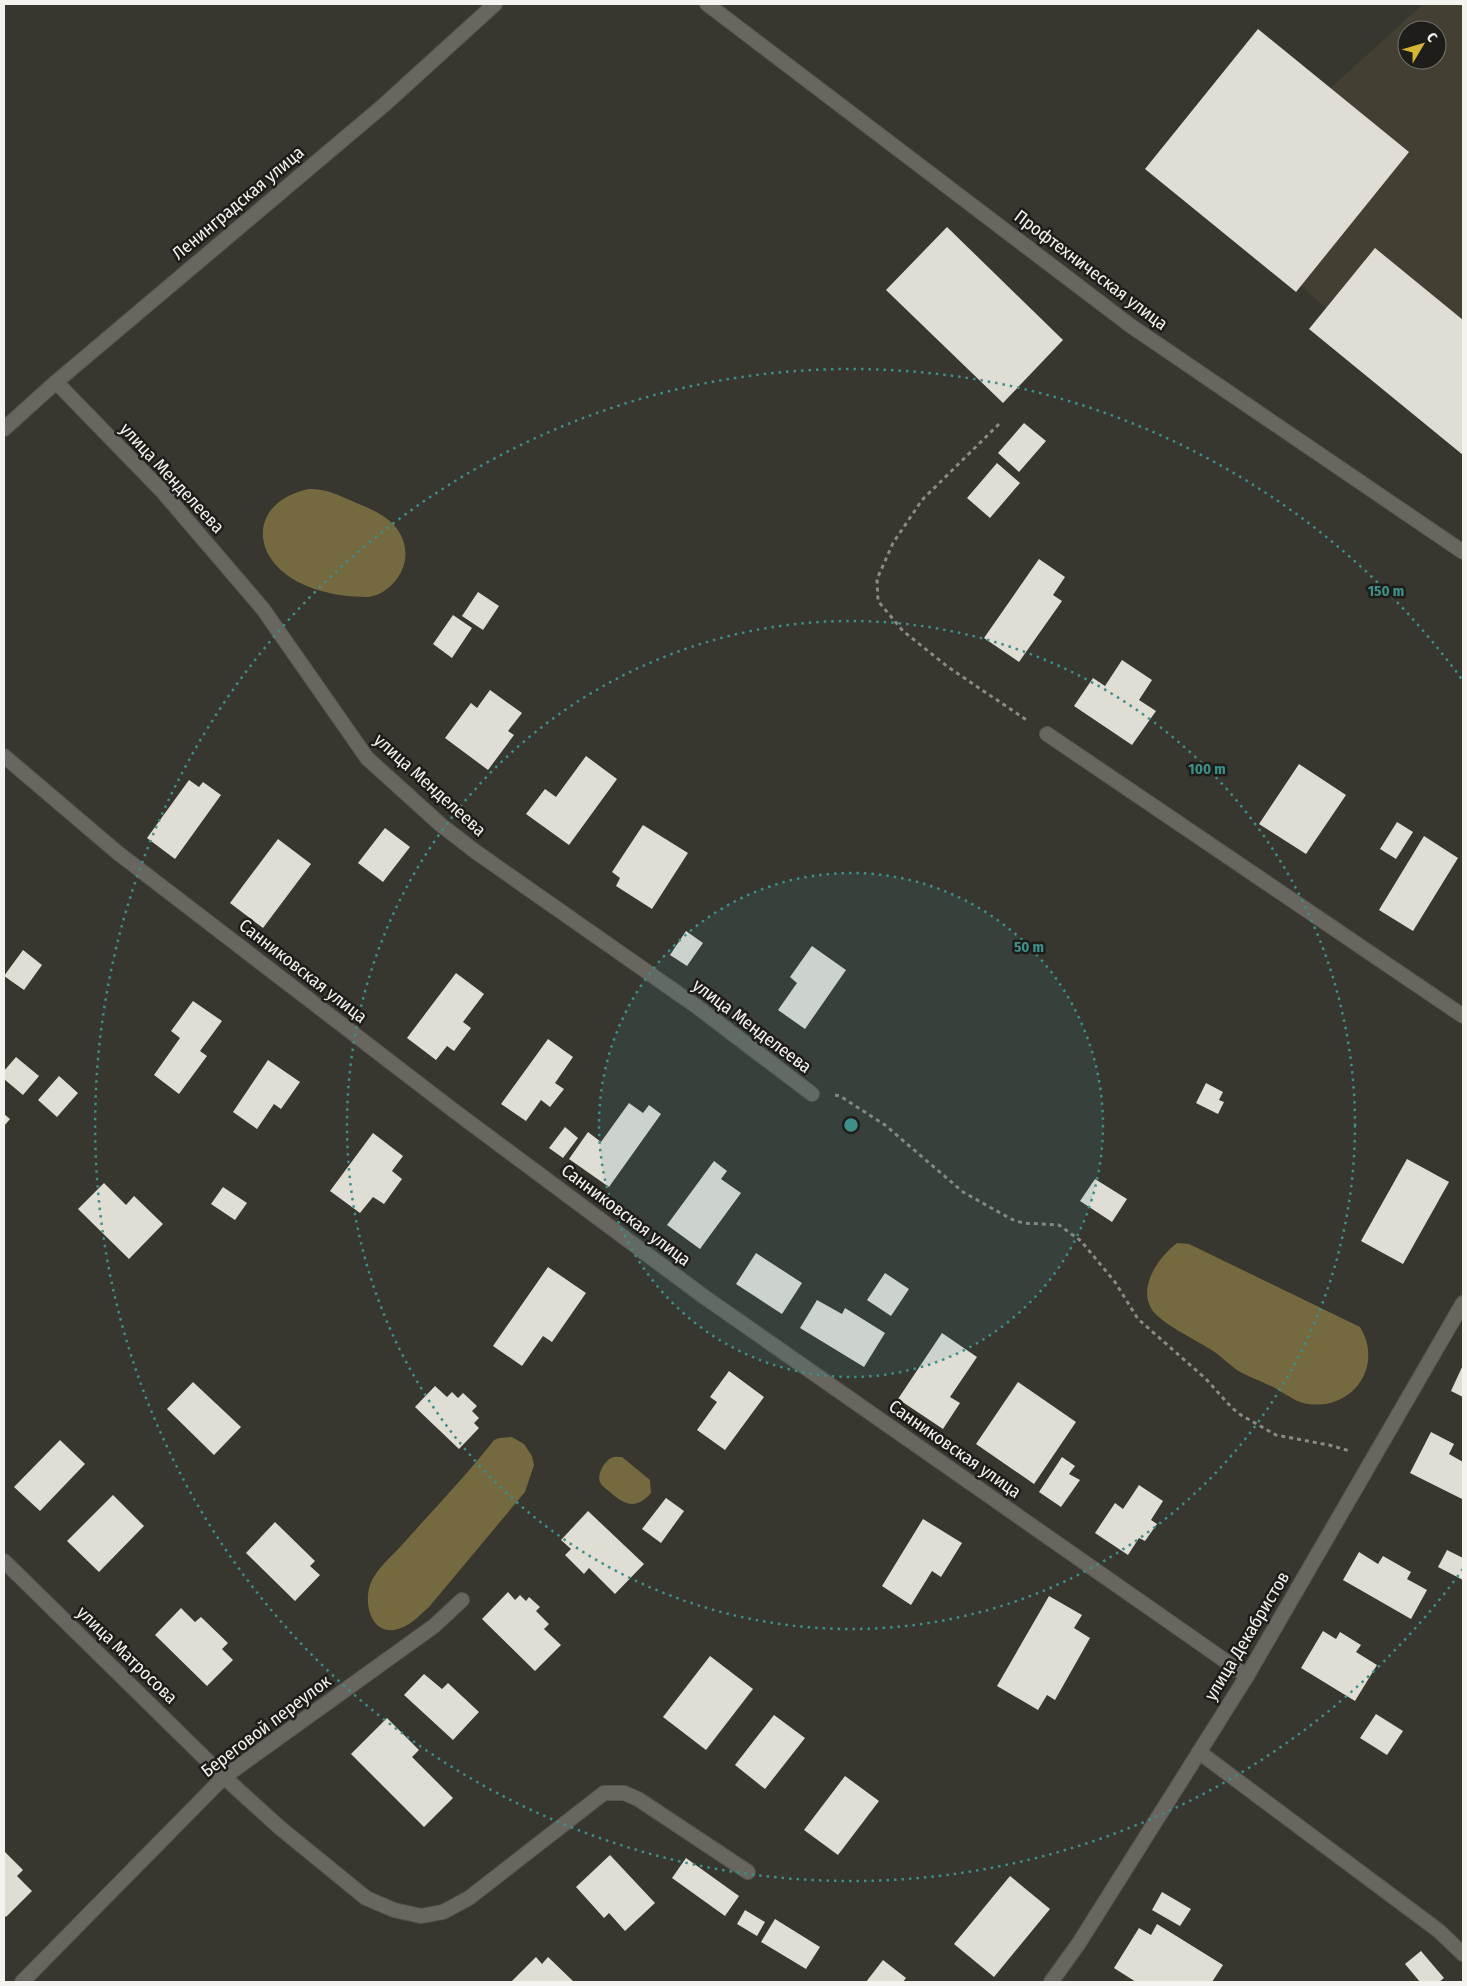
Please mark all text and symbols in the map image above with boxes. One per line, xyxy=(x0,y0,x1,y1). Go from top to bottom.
north arrow xyxy=(1397,20,1447,70)
text: С xyxy=(1423,29,1441,46)
street label: Ленинградская улица xyxy=(168,141,309,265)
street label: Профтехническая улица xyxy=(1010,205,1172,335)
street label: улица Менделеева xyxy=(115,418,229,538)
text: 150 m xyxy=(1368,582,1404,600)
street label: улица Менделеева xyxy=(369,729,491,841)
text: 100 m xyxy=(1188,760,1226,778)
street label: Санниковская улица xyxy=(235,914,372,1028)
text: 50 m xyxy=(1014,938,1044,956)
street label: улица Менделеева xyxy=(688,974,816,1078)
centre of rings xyxy=(842,1116,860,1134)
street label: Санниковская улица xyxy=(557,1159,695,1271)
street label: Санниковская улица xyxy=(885,1395,1025,1503)
street label: улица Декабристов xyxy=(1200,1567,1294,1705)
street label: улица Матросова xyxy=(72,1601,182,1709)
street label: Береговой переулок xyxy=(197,1670,336,1782)

